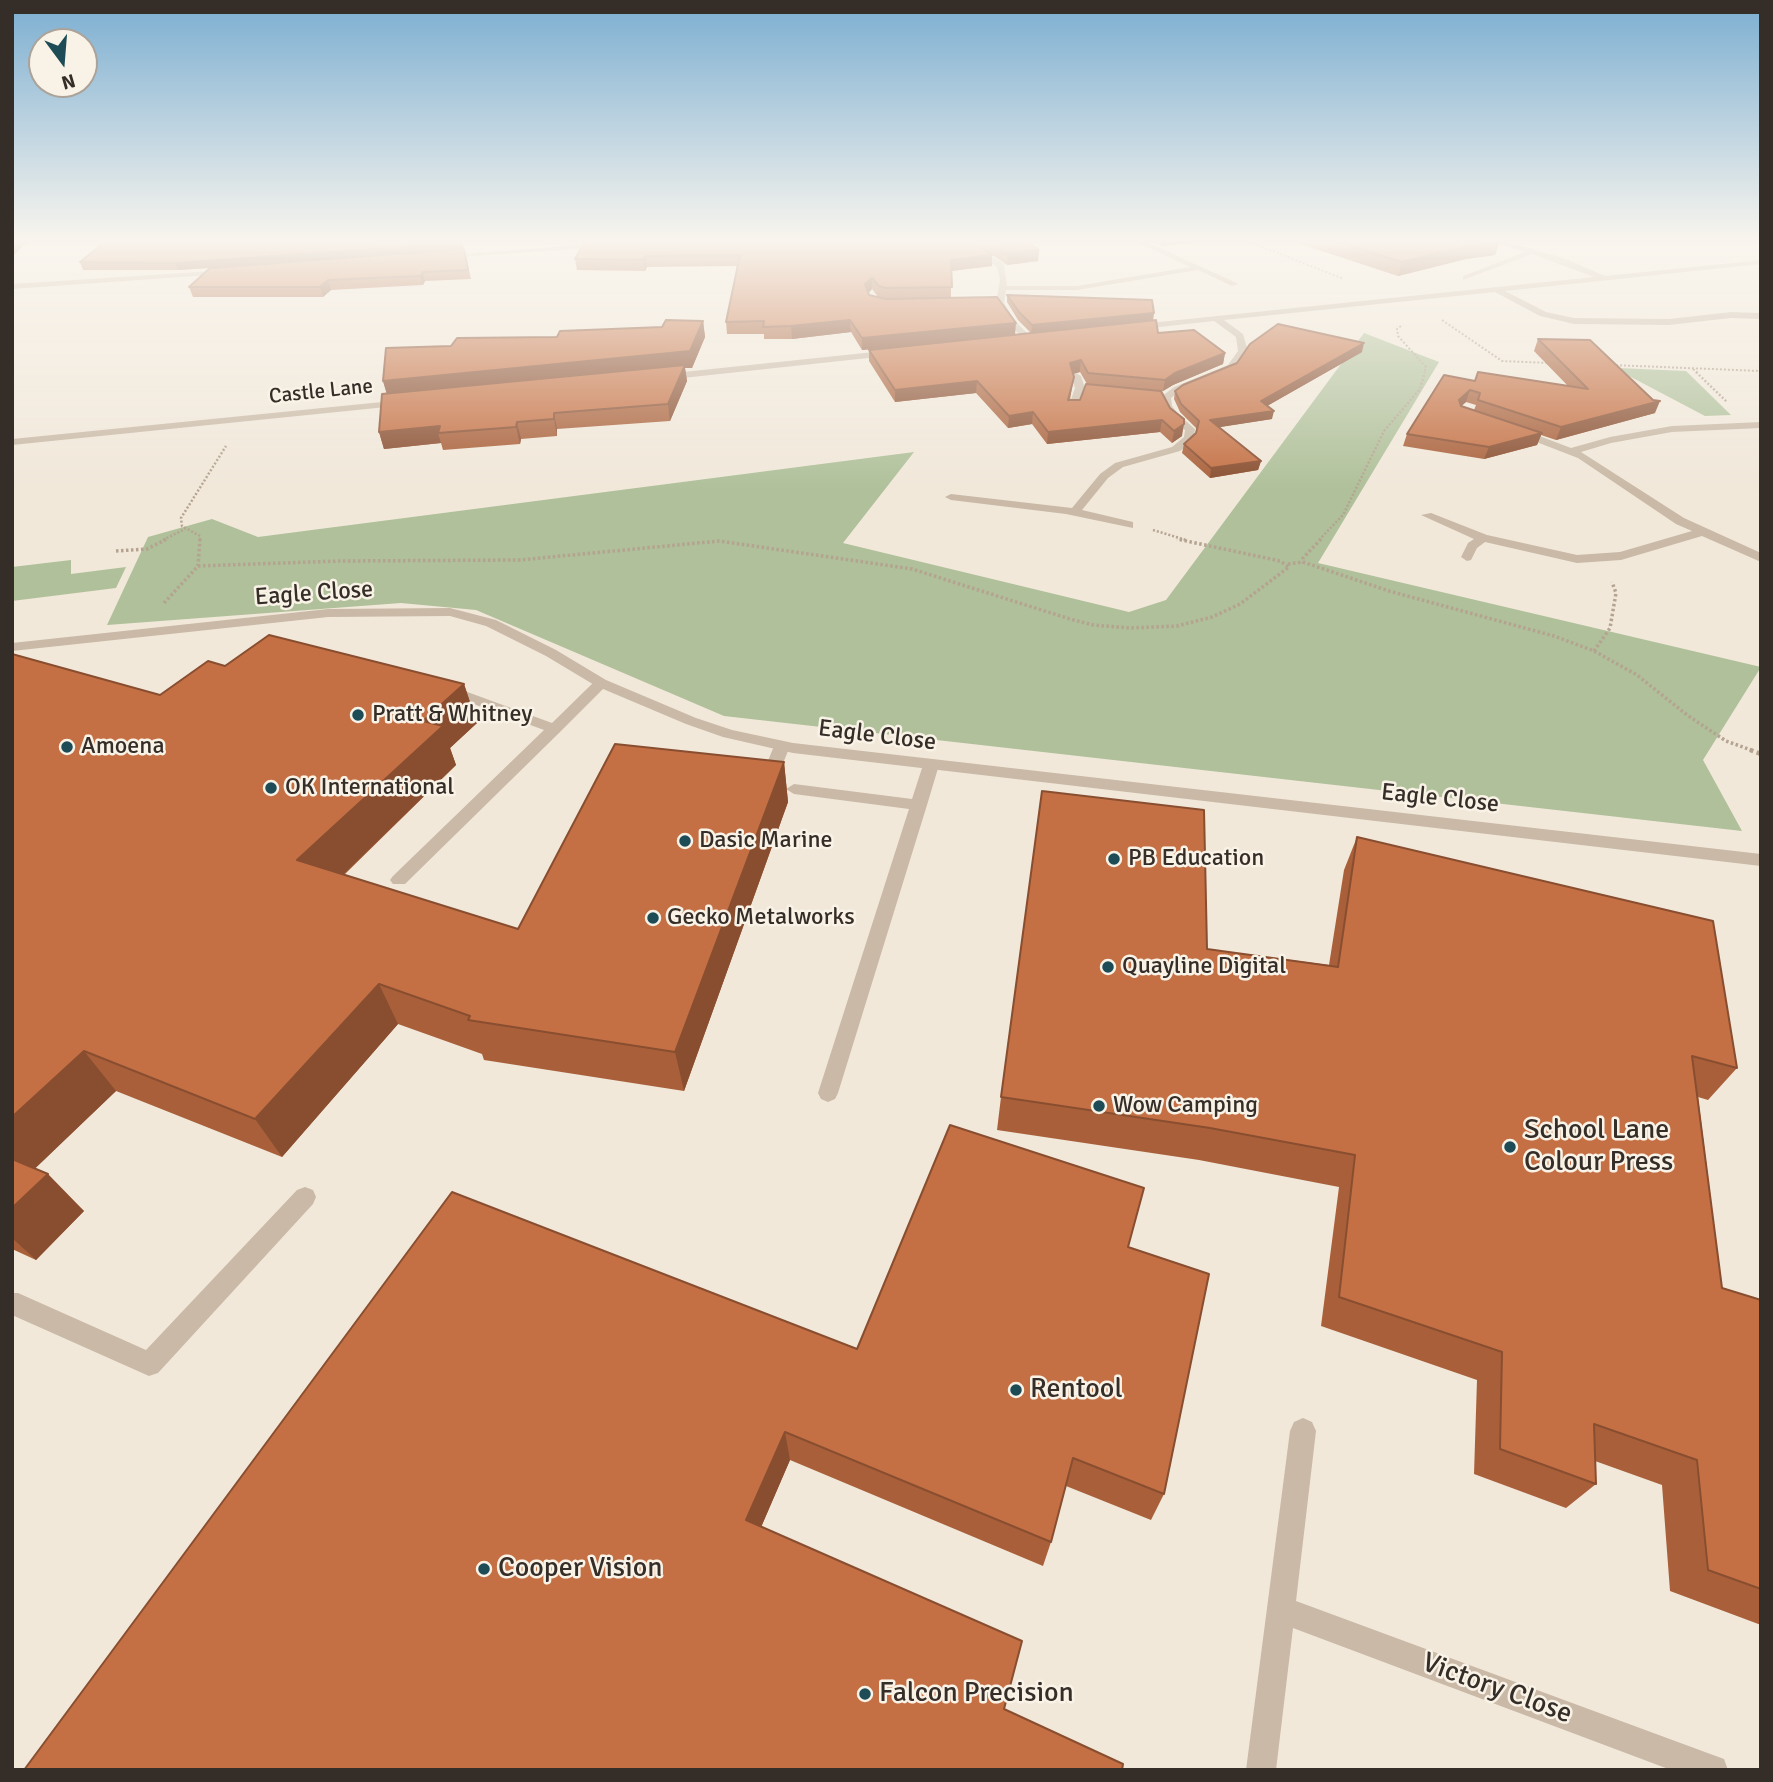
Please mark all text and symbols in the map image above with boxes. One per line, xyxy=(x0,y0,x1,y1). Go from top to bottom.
north arrow xyxy=(28,28,98,98)
text: N xyxy=(59,68,78,95)
street label: Castle Lane xyxy=(268,374,374,410)
street label: Eagle Close xyxy=(254,576,374,612)
place label: Pratt & Whitney xyxy=(372,701,532,729)
marker: Pratt & Whitney xyxy=(350,707,366,723)
street label: Eagle Close xyxy=(816,714,938,758)
place label: Amoena xyxy=(81,733,165,761)
marker: Amoena xyxy=(59,739,75,755)
place label: OK International xyxy=(285,774,454,802)
street label: Eagle Close xyxy=(1380,778,1500,820)
marker: OK International xyxy=(263,780,279,796)
place label: Dasic Marine xyxy=(699,827,833,855)
marker: Dasic Marine xyxy=(677,833,693,849)
place label: PB Education xyxy=(1128,845,1264,873)
marker: PB Education xyxy=(1106,851,1122,867)
place label: Gecko Metalworks xyxy=(667,904,855,932)
marker: Gecko Metalworks xyxy=(645,910,661,926)
place label: Quayline Digital xyxy=(1122,953,1286,981)
marker: Quayline Digital xyxy=(1100,959,1116,975)
place label: Wow Camping xyxy=(1113,1092,1258,1120)
marker: Wow Camping xyxy=(1091,1098,1107,1114)
place label: School Lane Colour Press xyxy=(1524,1114,1673,1180)
marker: School Lane Colour Press xyxy=(1502,1139,1518,1155)
place label: Rentool xyxy=(1030,1373,1123,1407)
marker: Rentool xyxy=(1008,1382,1024,1398)
place label: Cooper Vision xyxy=(498,1552,663,1586)
marker: Cooper Vision xyxy=(476,1561,492,1577)
street label: Victory Close xyxy=(1418,1646,1576,1732)
place label: Falcon Precision xyxy=(879,1677,1074,1711)
marker: Falcon Precision xyxy=(857,1686,873,1702)

